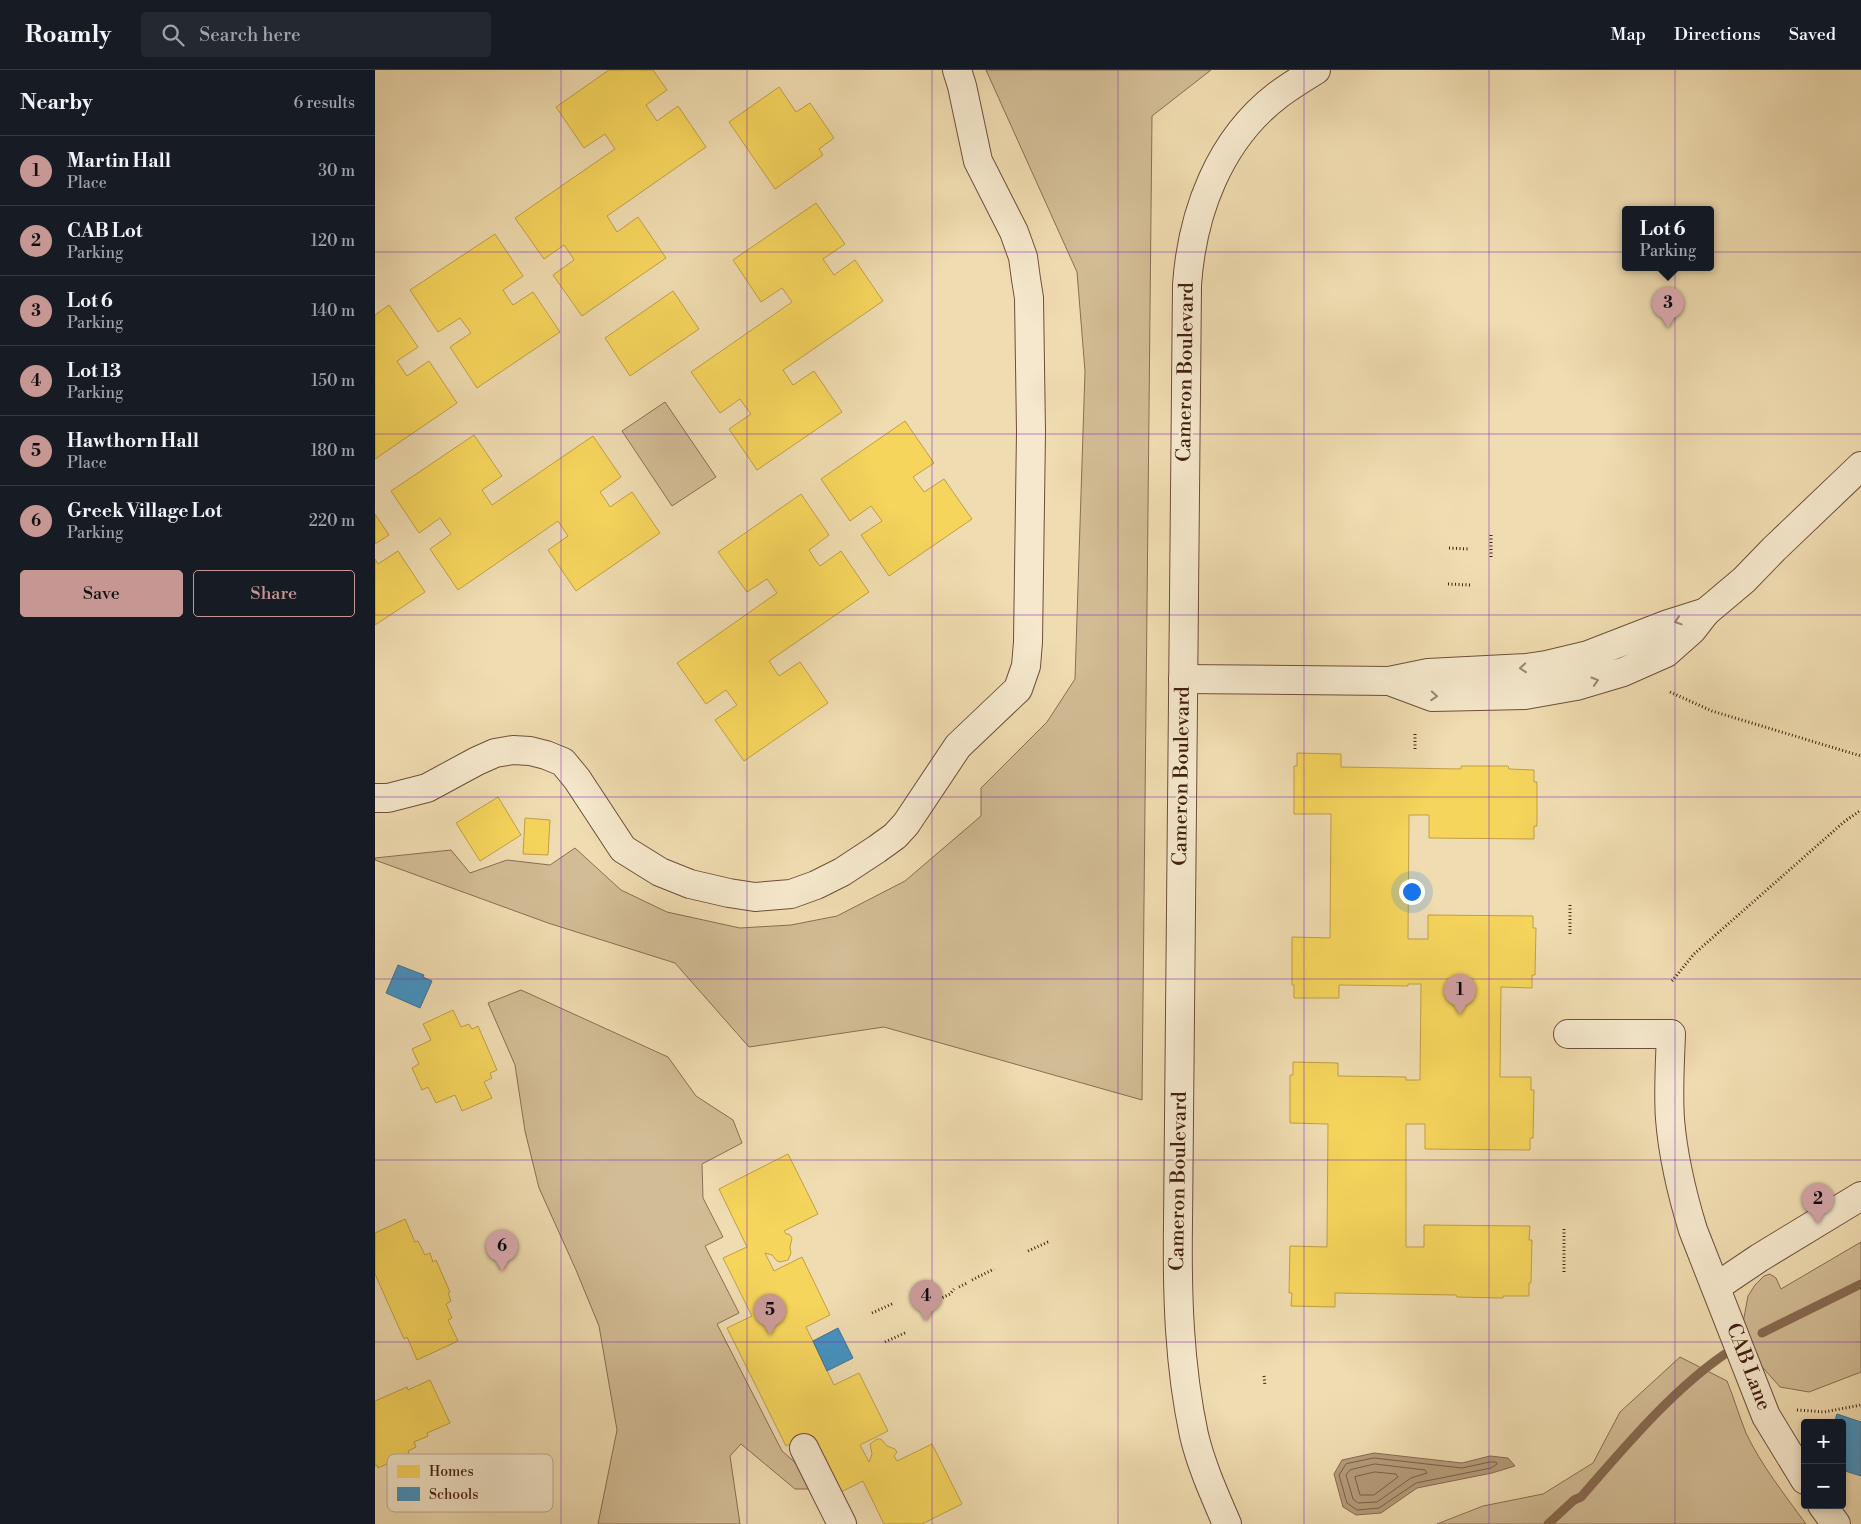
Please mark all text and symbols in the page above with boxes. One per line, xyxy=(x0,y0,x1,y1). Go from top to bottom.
search box xyxy=(141,12,491,57)
text: Roamly xyxy=(25,20,111,50)
icon: search xyxy=(159,21,187,49)
text: Search here xyxy=(199,23,301,47)
text: Map xyxy=(1610,23,1646,46)
text: Directions xyxy=(1674,23,1761,46)
text: Saved xyxy=(1789,23,1836,46)
text: Nearby xyxy=(20,90,93,116)
text: 6 results xyxy=(294,93,355,113)
text: Martin Hall xyxy=(67,149,171,173)
text: 1 xyxy=(32,161,40,181)
text: 30 m xyxy=(318,161,355,181)
text: Place xyxy=(67,173,107,193)
popup xyxy=(1622,206,1714,271)
text: Lot 6 xyxy=(1640,217,1686,241)
text: CAB Lot xyxy=(67,219,143,243)
text: 2 xyxy=(31,231,41,251)
text: 120 m xyxy=(311,231,355,251)
text: Parking xyxy=(1640,241,1696,261)
text: Parking xyxy=(67,243,123,263)
street label: Cameron Boulevard xyxy=(1172,281,1200,462)
pin: 3 xyxy=(1652,287,1684,328)
text: Lot 6 xyxy=(67,289,113,313)
text: 3 xyxy=(31,301,41,321)
text: 140 m xyxy=(311,301,355,321)
text: Parking xyxy=(67,313,123,333)
text: Lot 13 xyxy=(67,359,121,383)
text: 4 xyxy=(31,371,41,391)
text: 150 m xyxy=(311,371,355,391)
text: Parking xyxy=(67,383,123,403)
text: Hawthorn Hall xyxy=(67,429,199,453)
text: 5 xyxy=(31,441,41,461)
text: 180 m xyxy=(311,441,355,461)
text: Place xyxy=(67,453,107,473)
text: Greek Village Lot xyxy=(67,499,222,523)
text: 6 xyxy=(31,511,41,531)
text: 220 m xyxy=(309,511,355,531)
text: Parking xyxy=(67,523,123,543)
button: Save xyxy=(20,570,183,617)
button: Share xyxy=(193,570,355,617)
one-way arrow xyxy=(1674,616,1682,626)
one-way arrow xyxy=(1518,662,1526,673)
one-way arrow xyxy=(1591,676,1599,686)
street label: Cameron Boulevard xyxy=(1168,685,1196,866)
one-way arrow xyxy=(1431,690,1439,701)
your location xyxy=(1399,879,1425,905)
pin: 1 xyxy=(1444,974,1476,1015)
street label: Cameron Boulevard xyxy=(1165,1090,1193,1271)
pin: 2 xyxy=(1802,1183,1834,1224)
pin: 6 xyxy=(486,1230,518,1271)
pin: 4 xyxy=(910,1280,942,1321)
pin: 5 xyxy=(754,1294,786,1335)
street label: CAB Lane xyxy=(1720,1320,1776,1414)
map controls xyxy=(1801,1419,1846,1509)
button: + xyxy=(1801,1419,1846,1464)
legend xyxy=(387,1454,553,1512)
text: Homes xyxy=(429,1463,474,1481)
button: − xyxy=(1801,1464,1846,1509)
text: Schools xyxy=(429,1486,478,1504)

